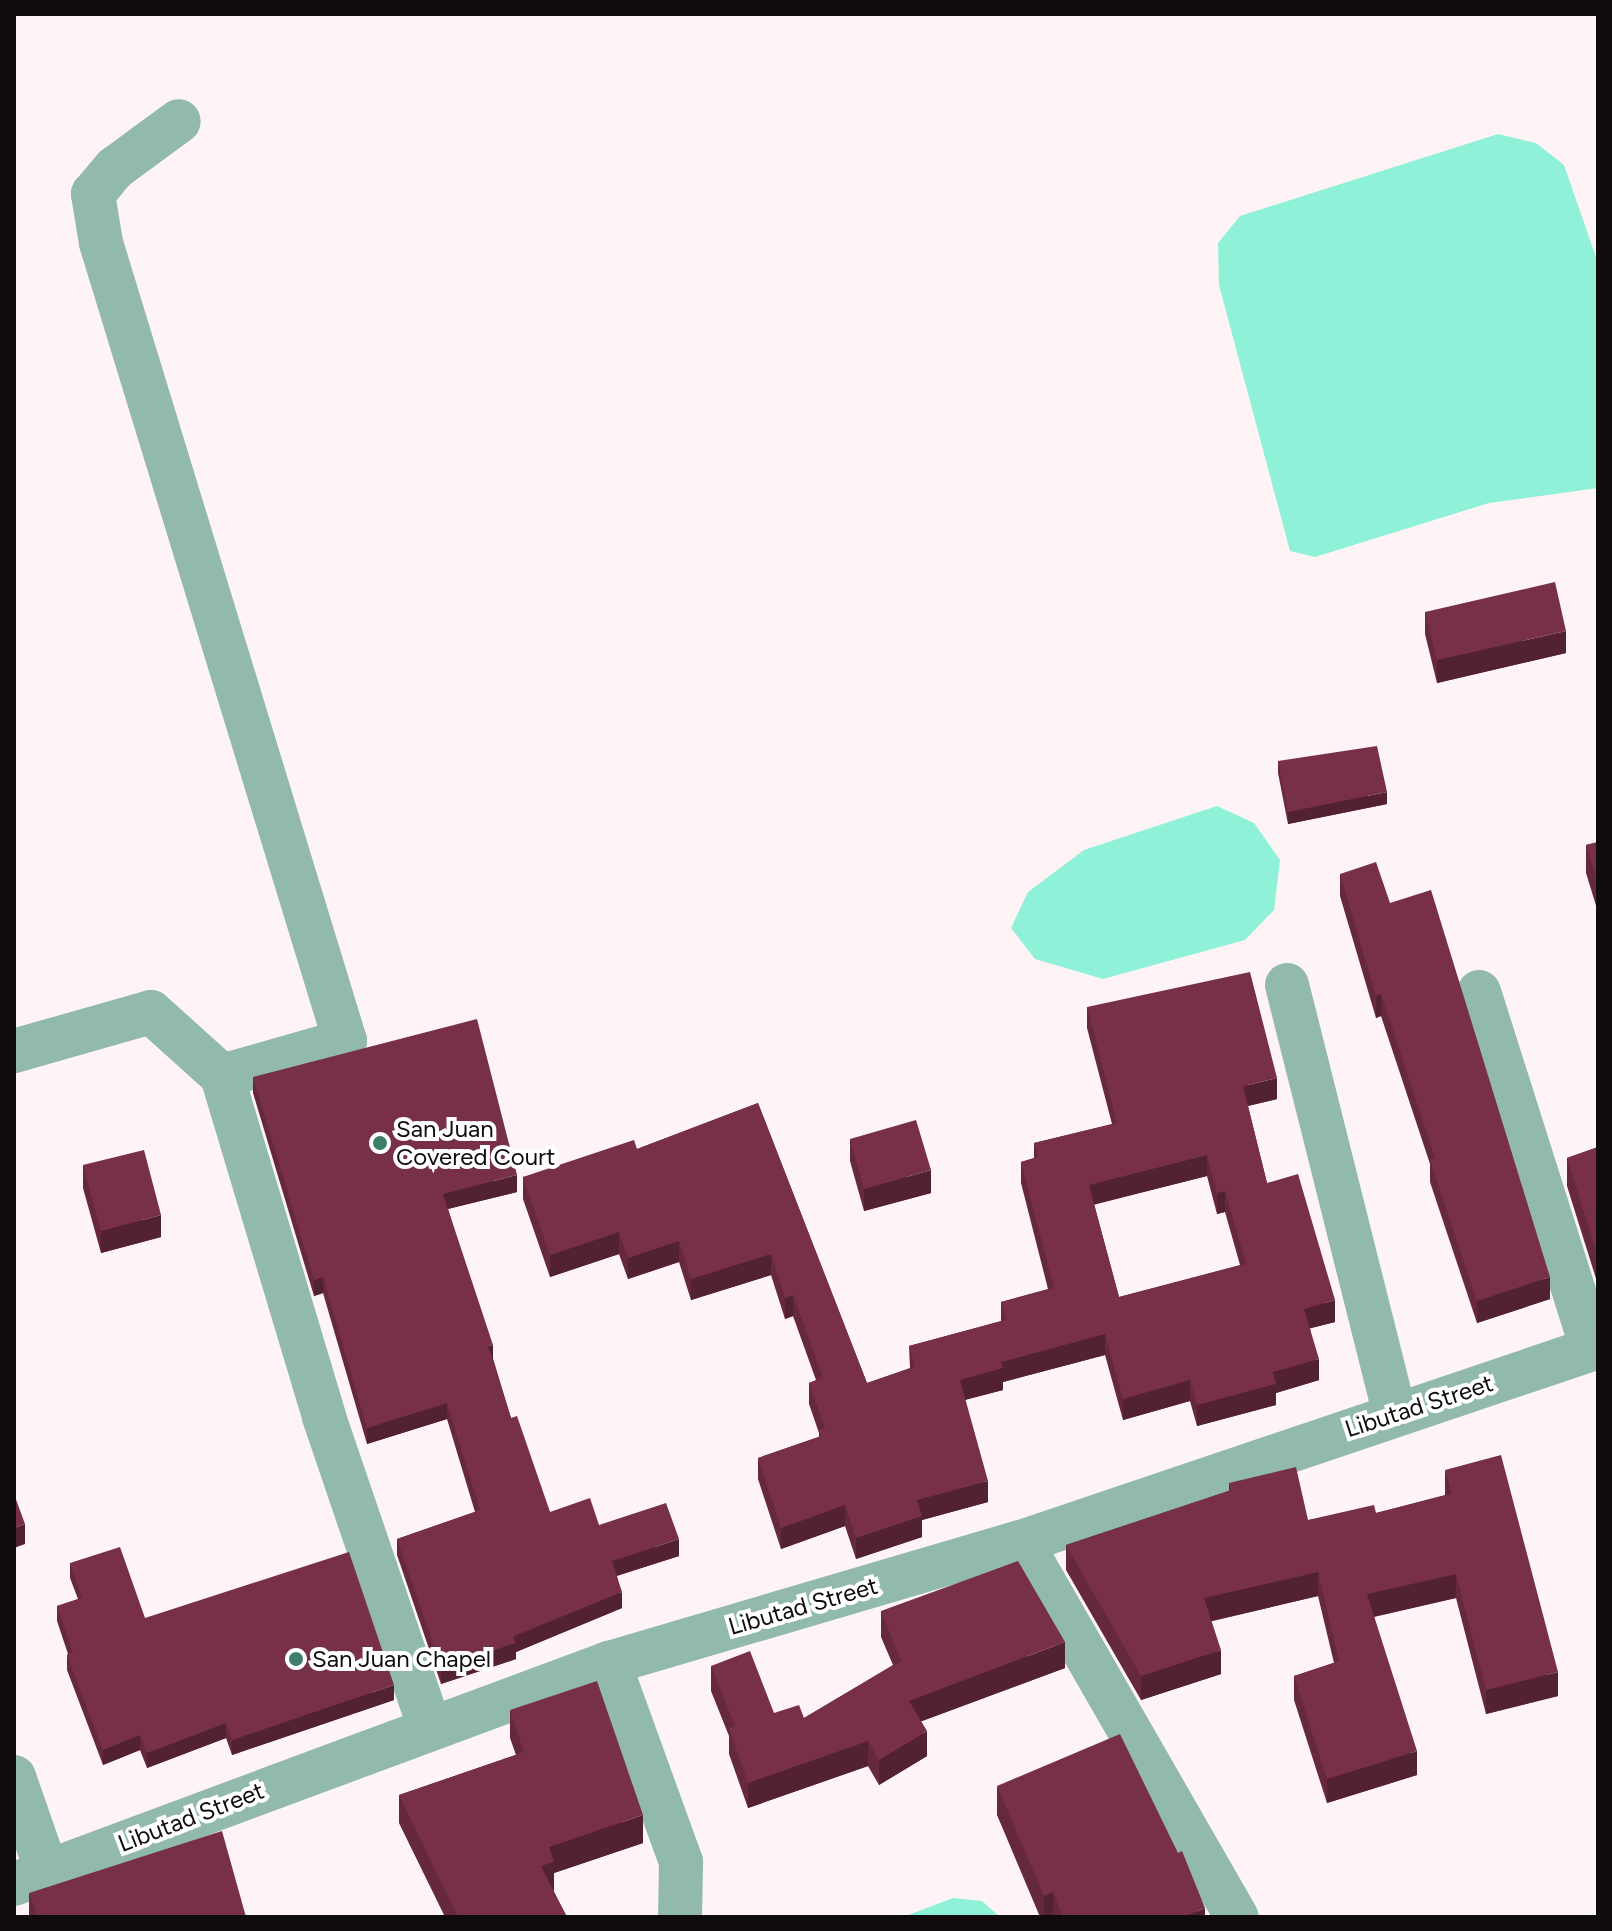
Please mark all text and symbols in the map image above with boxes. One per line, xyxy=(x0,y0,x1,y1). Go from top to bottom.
place label: San Juan Covered Court xyxy=(396,1115,555,1171)
marker: San Juan Covered Court xyxy=(371,1134,389,1152)
street label: Libutad Street xyxy=(1341,1369,1497,1443)
street label: Libutad Street xyxy=(725,1571,881,1641)
place label: San Juan Chapel xyxy=(312,1645,491,1673)
marker: San Juan Chapel xyxy=(287,1650,305,1668)
street label: Libutad Street xyxy=(114,1776,268,1858)

